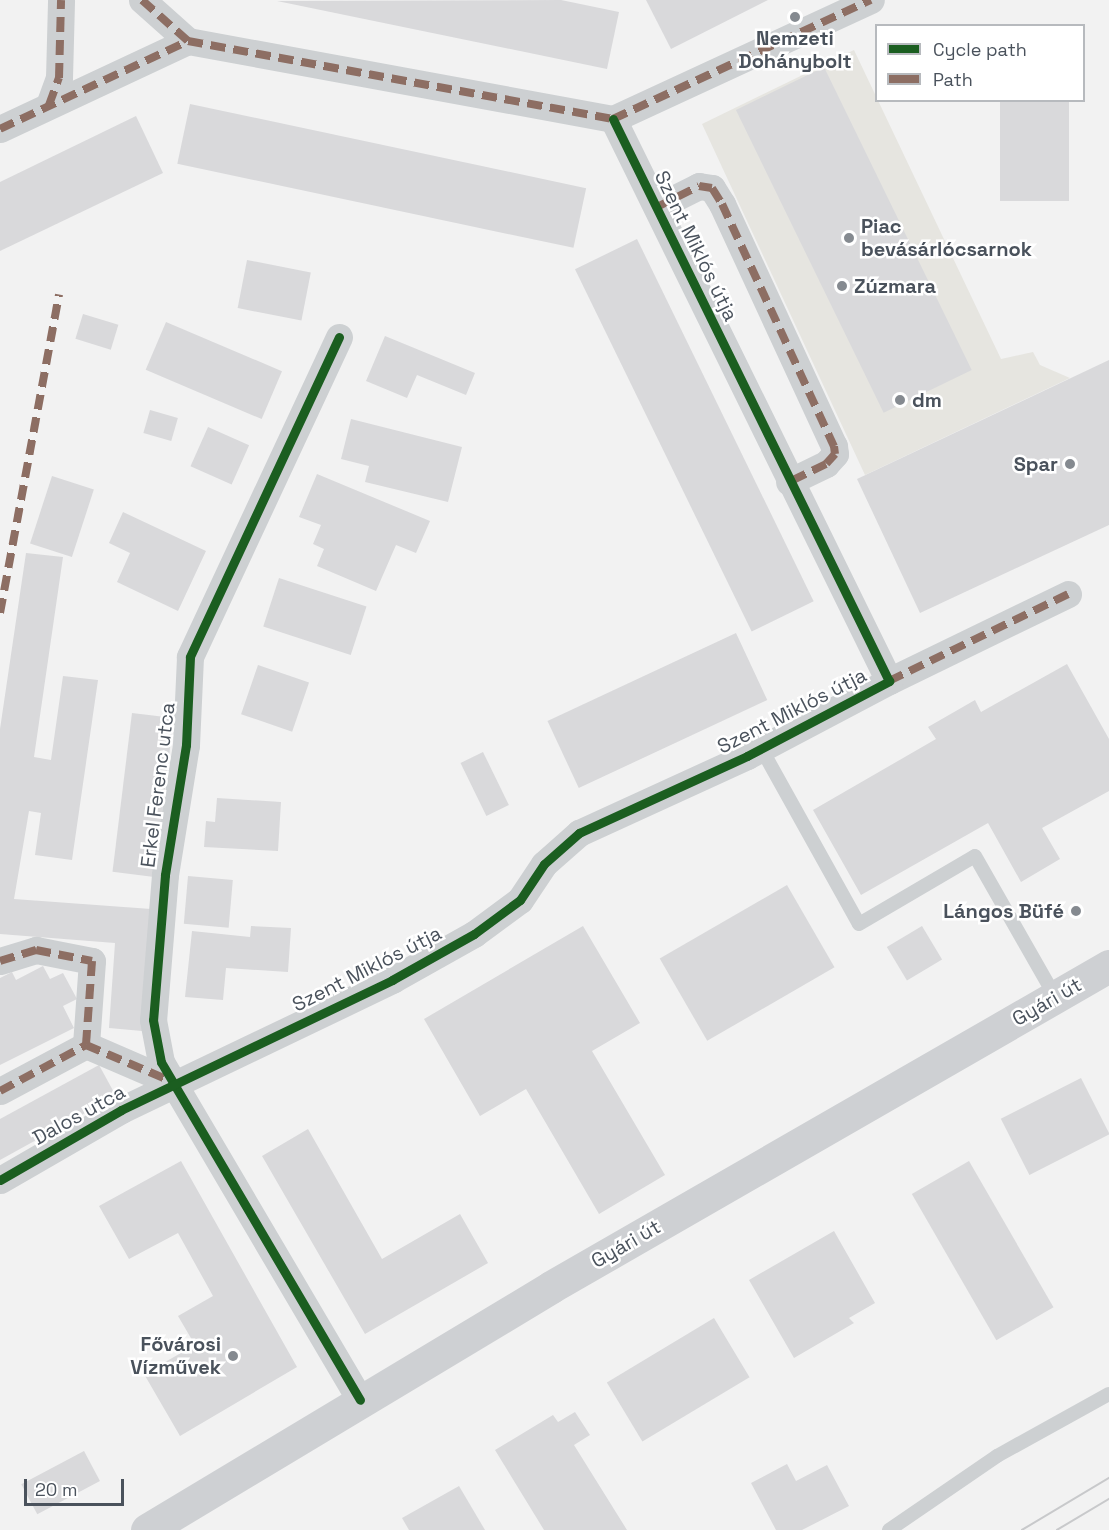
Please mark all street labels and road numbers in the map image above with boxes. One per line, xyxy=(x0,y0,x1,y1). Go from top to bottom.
street label: Szent Miklós útja xyxy=(649,167,743,325)
street label: Szent Miklós útja xyxy=(713,663,871,759)
street label: Erkel Ferenc utca xyxy=(136,701,180,869)
street label: Szent Miklós útja xyxy=(288,921,446,1017)
street label: Gyári út xyxy=(1008,973,1086,1031)
street label: Dalos utca xyxy=(28,1080,130,1150)
street label: Gyári út xyxy=(587,1215,665,1273)

